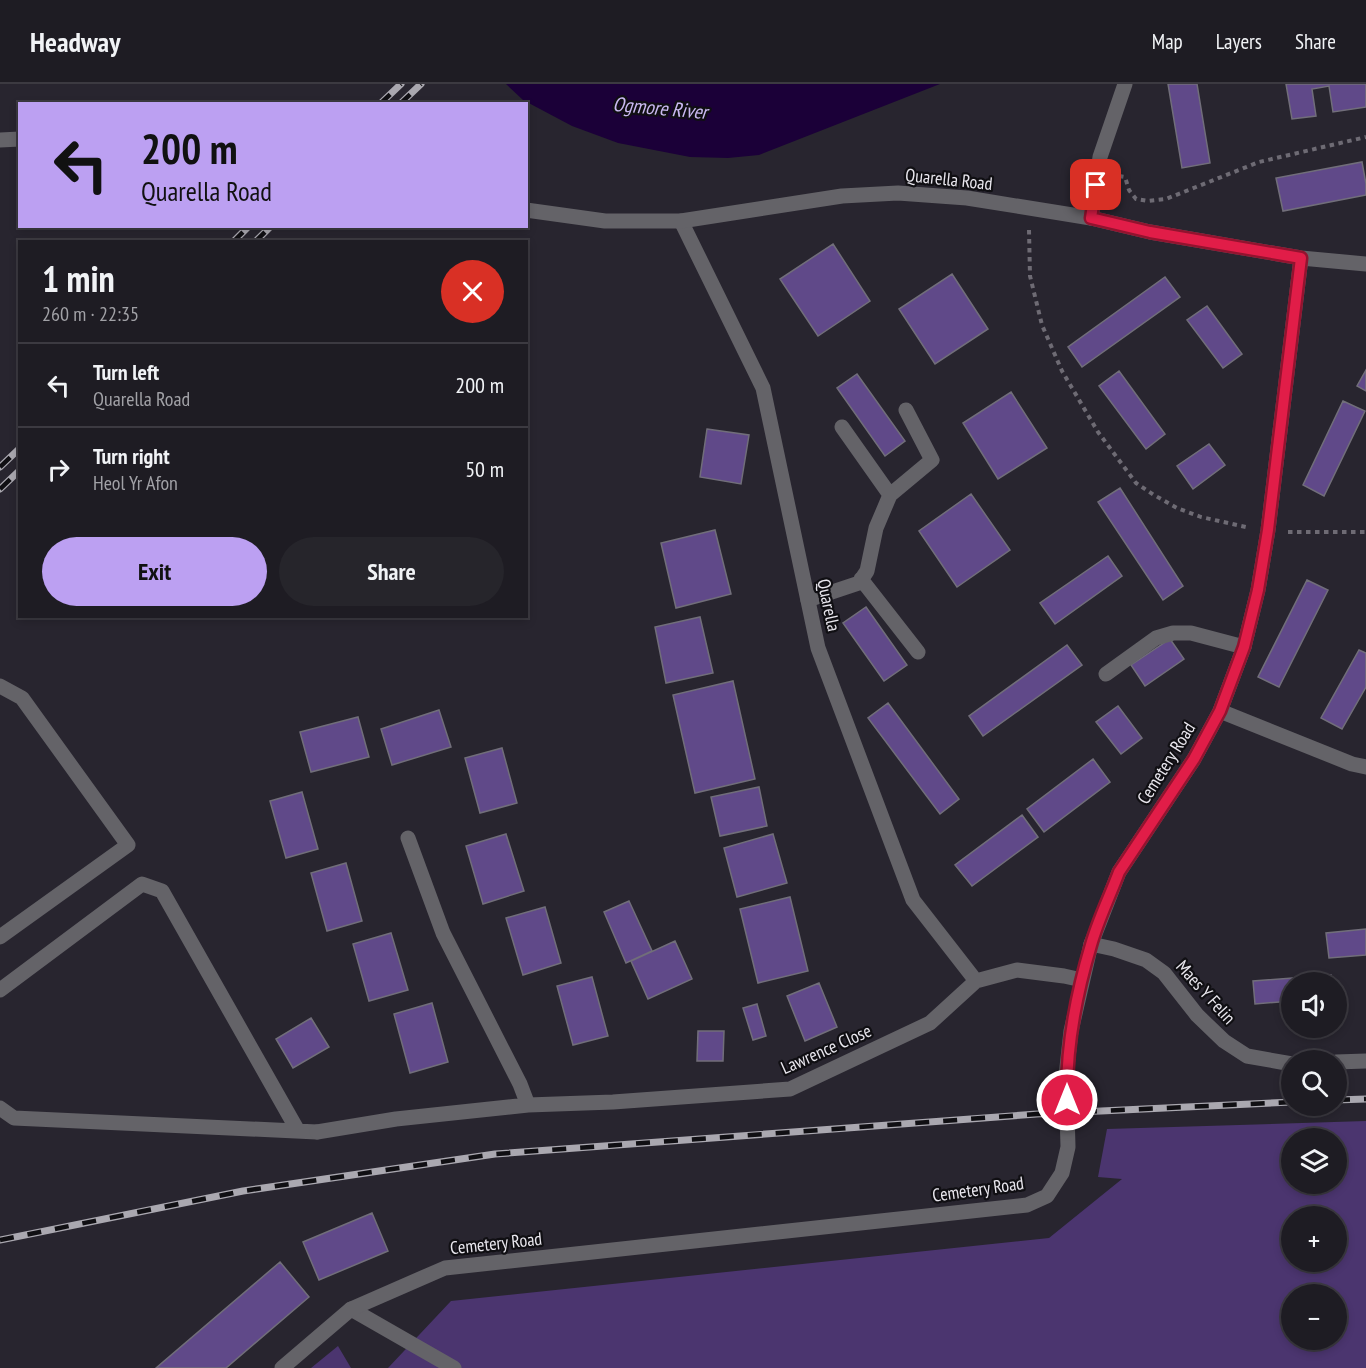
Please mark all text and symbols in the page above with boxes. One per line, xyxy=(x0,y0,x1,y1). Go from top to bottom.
text: Headway xyxy=(30,23,120,60)
text: Map xyxy=(1152,28,1183,55)
text: Layers xyxy=(1216,28,1262,55)
text: Share xyxy=(1295,28,1336,55)
water label: Ogmore River xyxy=(612,91,711,125)
text: 200 m xyxy=(141,121,238,176)
icon: left xyxy=(42,126,120,204)
pin xyxy=(1070,159,1121,210)
street label: Quarella Road xyxy=(904,163,994,195)
icon: arrive xyxy=(1079,168,1112,201)
text: Quarella Road xyxy=(141,174,272,208)
text: 1 min xyxy=(42,255,115,302)
button: close xyxy=(441,260,504,323)
text: 260 m · 22:35 xyxy=(42,301,139,327)
text: Turn left xyxy=(93,358,159,386)
icon: left xyxy=(42,369,75,402)
text: 200 m xyxy=(455,371,504,399)
text: Quarella Road xyxy=(93,386,190,412)
text: Turn right xyxy=(93,442,170,470)
icon: right xyxy=(42,453,75,486)
text: 50 m xyxy=(465,455,504,483)
text: Heol Yr Afon xyxy=(93,470,178,496)
button: Exit xyxy=(42,537,267,606)
button: Share xyxy=(279,537,504,606)
street label: Quarella xyxy=(812,577,846,633)
street label: Cemetery Road xyxy=(1132,718,1200,808)
street label: Maes Y Felin xyxy=(1171,955,1241,1029)
map controls xyxy=(1281,972,1347,1350)
button: sound xyxy=(1281,972,1347,1038)
street label: Lawrence Close xyxy=(777,1019,875,1079)
button: search xyxy=(1281,1050,1347,1116)
position arrow xyxy=(1035,1068,1099,1132)
button: layers xyxy=(1281,1128,1347,1194)
street label: Cemetery Road xyxy=(931,1171,1025,1207)
button: + xyxy=(1281,1206,1347,1272)
street label: Cemetery Road xyxy=(449,1227,543,1259)
button: − xyxy=(1281,1284,1347,1350)

